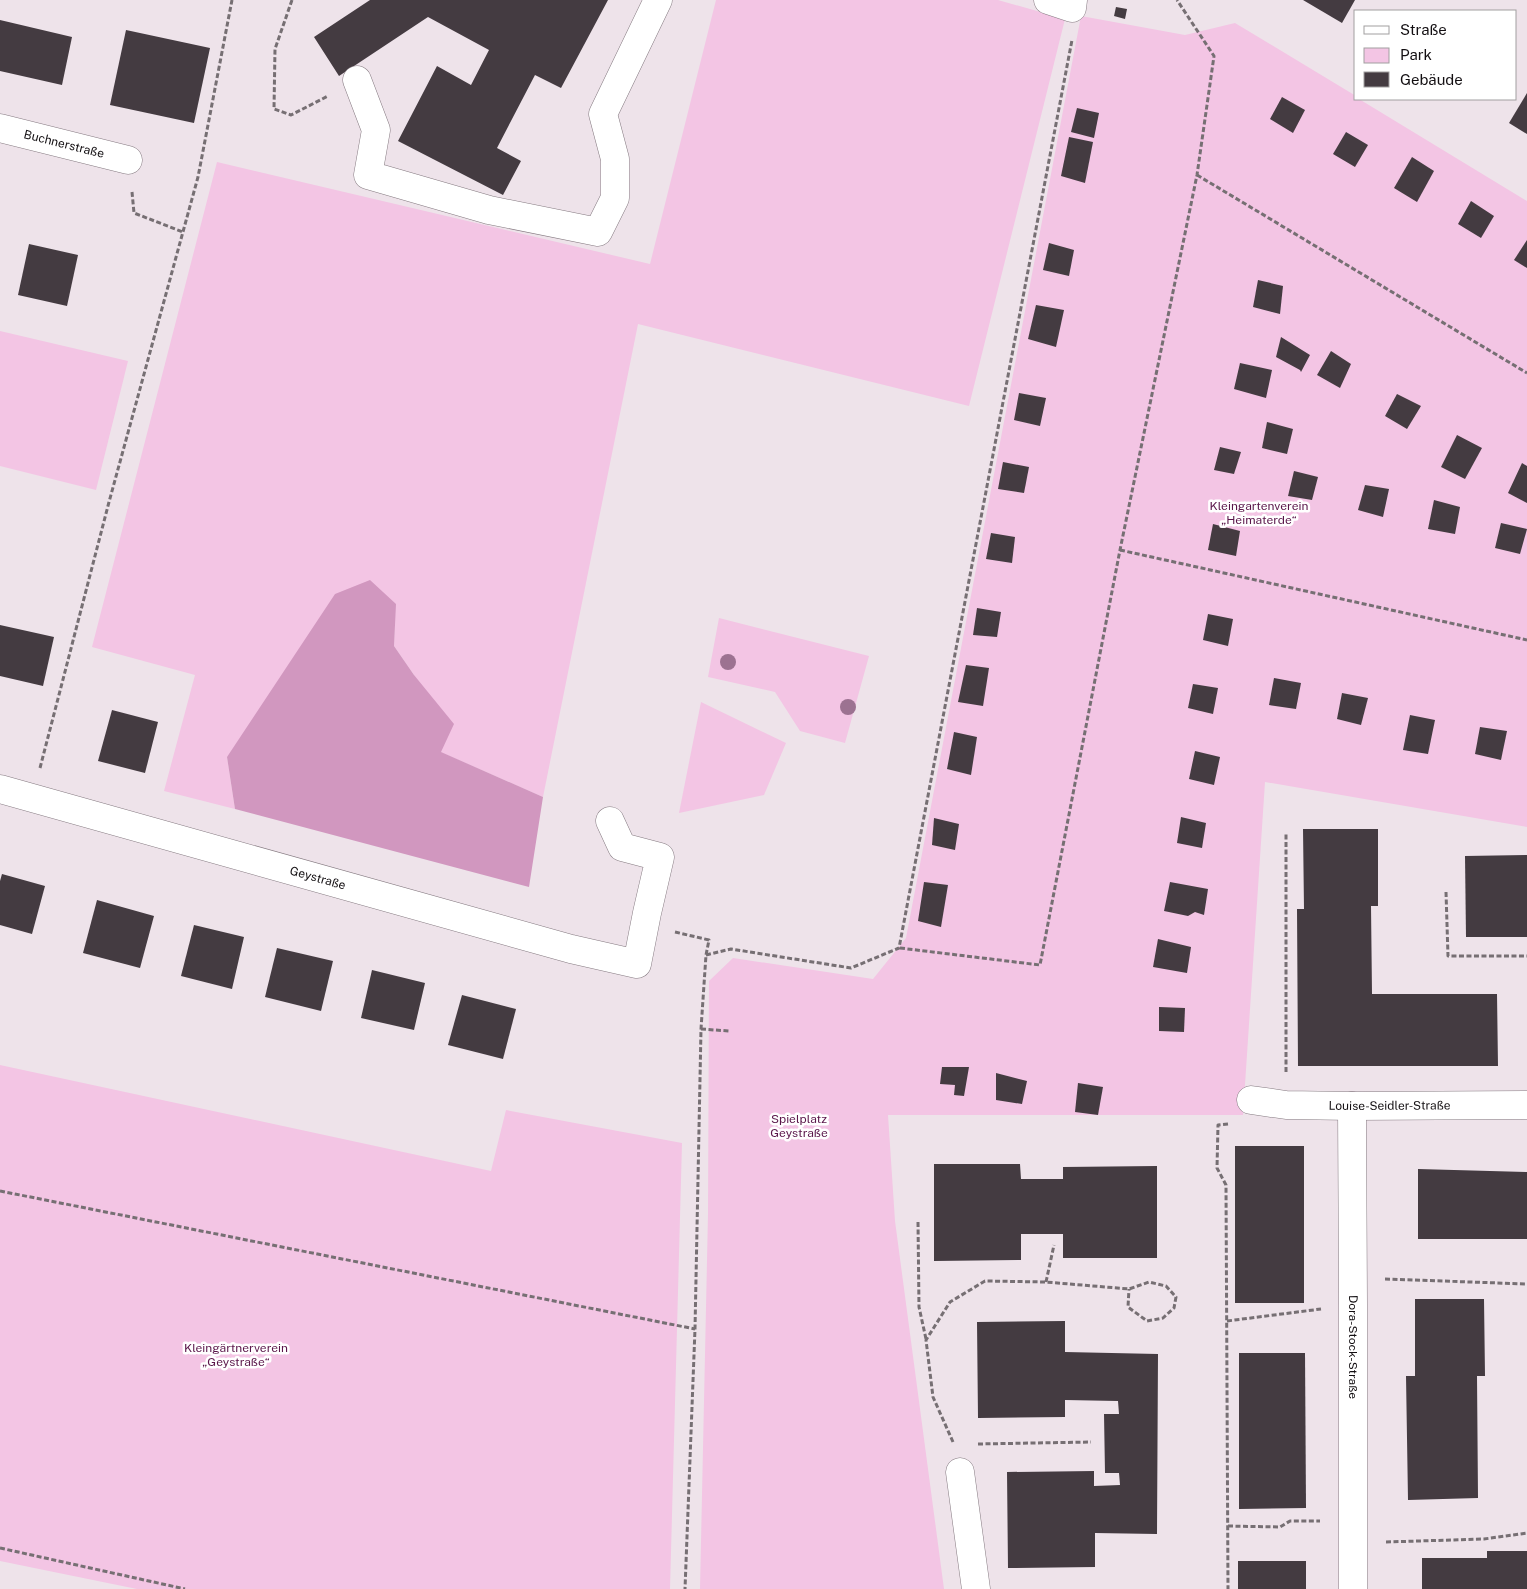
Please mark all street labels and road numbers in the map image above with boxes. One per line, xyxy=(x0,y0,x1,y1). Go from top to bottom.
street label: Buchnerstraße xyxy=(22,127,106,161)
street label: Geystraße xyxy=(288,864,347,893)
street label: Louise-Seidler-Straße xyxy=(1329,1098,1451,1113)
street label: Dora-Stock-Straße xyxy=(1346,1295,1360,1399)

